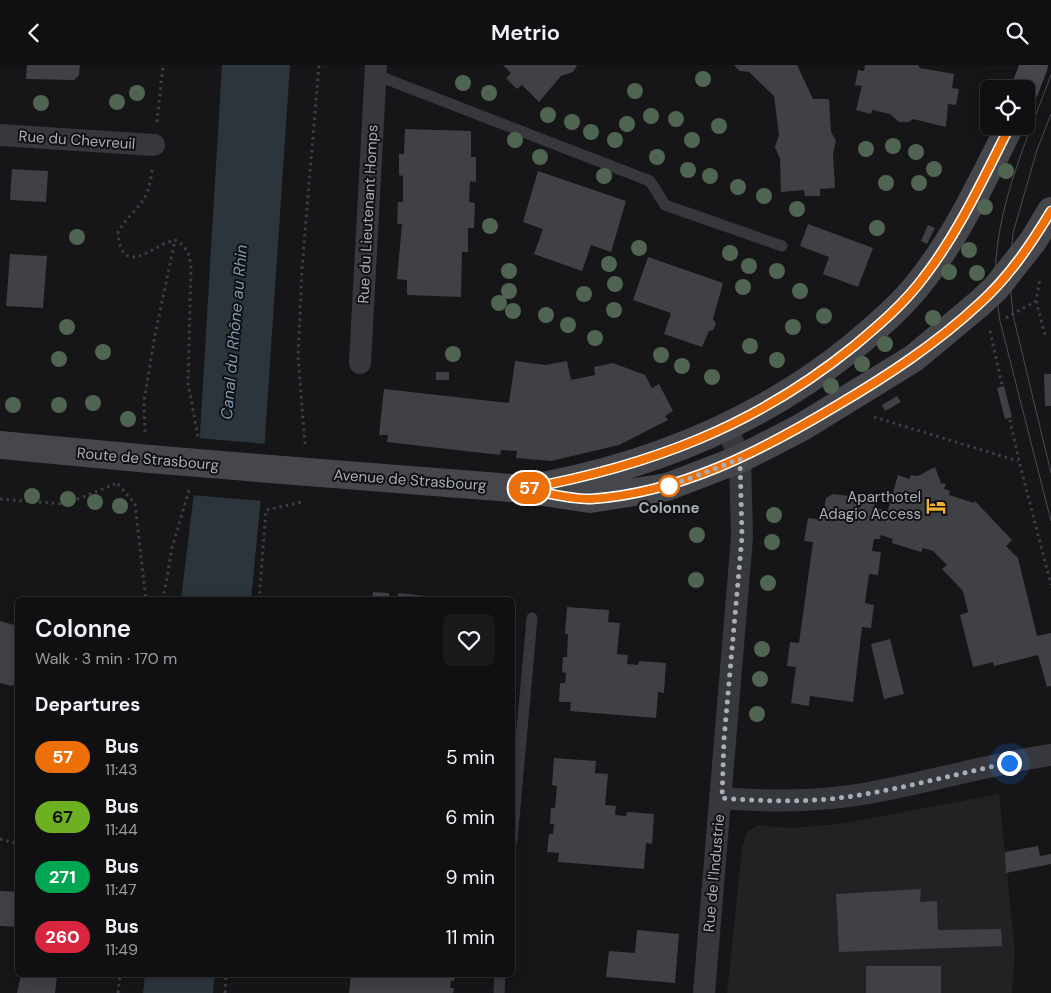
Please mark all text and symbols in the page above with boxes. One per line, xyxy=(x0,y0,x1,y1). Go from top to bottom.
text: Metrio xyxy=(491,18,560,47)
icon: back xyxy=(20,19,48,47)
icon: search xyxy=(1003,19,1031,47)
map controls xyxy=(980,80,1035,135)
button: locate xyxy=(980,80,1035,135)
street label: Rue du Lieutenant Homps xyxy=(353,124,383,304)
street label: Rue du Chevreuil xyxy=(18,126,136,154)
water label: Canal du Rhône au Rhin xyxy=(216,244,252,420)
street label: Route de Strasbourg xyxy=(76,443,220,475)
street label: Avenue de Strasbourg xyxy=(333,465,487,495)
line badge: 57 xyxy=(506,472,552,504)
marker: Colonne xyxy=(658,475,680,497)
text: 57 xyxy=(519,476,539,500)
place label: Aparthotel Adagio Access xyxy=(819,487,921,524)
hotel icon: Aparthotel Adagio Access xyxy=(925,495,947,517)
place label: Colonne xyxy=(639,498,699,518)
text: Colonne xyxy=(35,613,131,644)
button: heart xyxy=(443,614,495,666)
text: Walk · 3 min · 170 m xyxy=(35,648,177,669)
text: Departures xyxy=(35,692,140,717)
text: Bus xyxy=(105,734,139,759)
text: 57 xyxy=(52,745,73,769)
text: 5 min xyxy=(446,745,495,770)
your location xyxy=(997,751,1022,776)
text: 11:43 xyxy=(105,759,137,780)
text: Bus xyxy=(105,794,139,819)
text: 67 xyxy=(52,805,73,829)
text: 6 min xyxy=(446,805,495,830)
street label: Rue de l'Industrie xyxy=(699,813,729,933)
text: 11:44 xyxy=(105,819,138,840)
text: Bus xyxy=(105,854,139,879)
text: 271 xyxy=(49,865,76,889)
text: 9 min xyxy=(446,865,495,890)
text: 11:47 xyxy=(105,879,136,900)
text: Bus xyxy=(105,914,139,939)
text: 260 xyxy=(45,925,80,949)
text: 11 min xyxy=(446,925,495,950)
text: 11:49 xyxy=(105,939,138,960)

